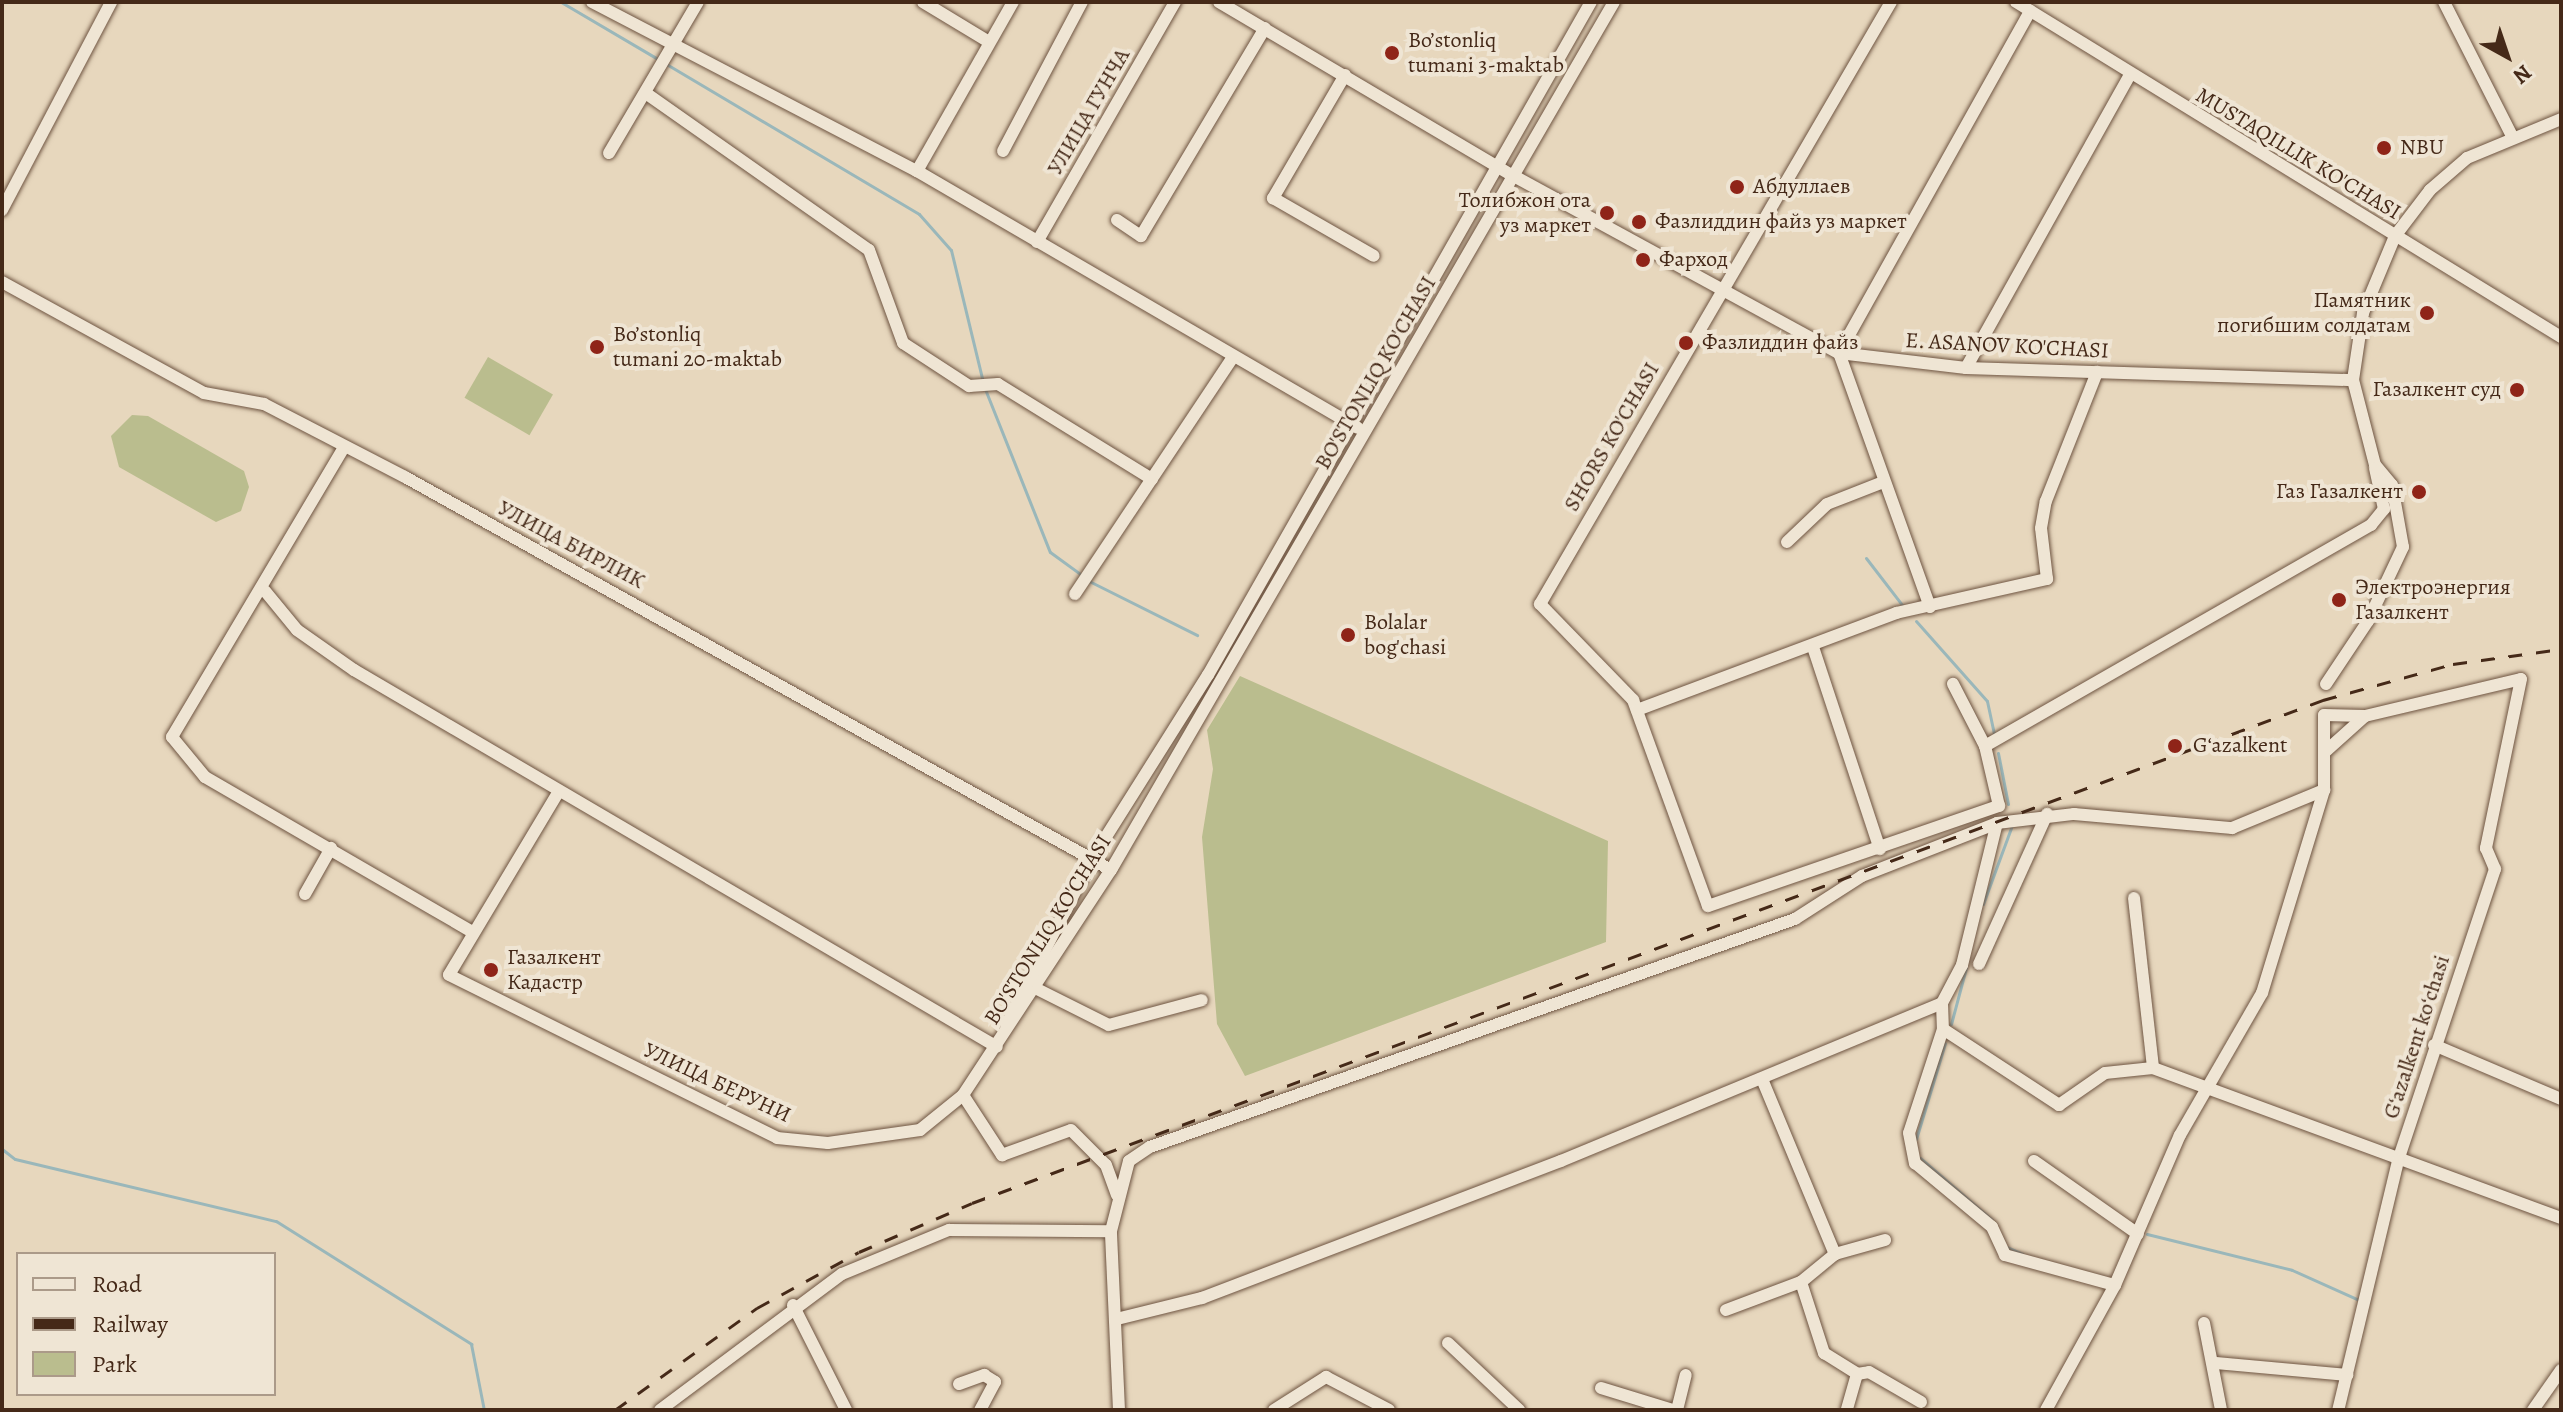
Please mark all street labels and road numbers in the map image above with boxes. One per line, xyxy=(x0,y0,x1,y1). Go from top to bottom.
street label: УЛИЦА ГУНЧА xyxy=(1042,44,1136,180)
street label: MUSTAQILLIK KO'CHASI xyxy=(2191,82,2405,226)
street label: BO'STONLIQ KO'CHASI xyxy=(1310,272,1442,474)
street label: E. ASANOV KO'CHASI xyxy=(1904,327,2110,365)
street label: SHORS KO'CHASI xyxy=(1559,358,1665,516)
street label: УЛИЦА БИРЛИК xyxy=(493,495,649,595)
street label: BO'STONLIQ KO'CHASI xyxy=(979,830,1117,1030)
street label: Gʻazalkent koʻchasi xyxy=(2378,952,2456,1122)
street label: УЛИЦА БЕРУНИ xyxy=(639,1037,795,1129)

